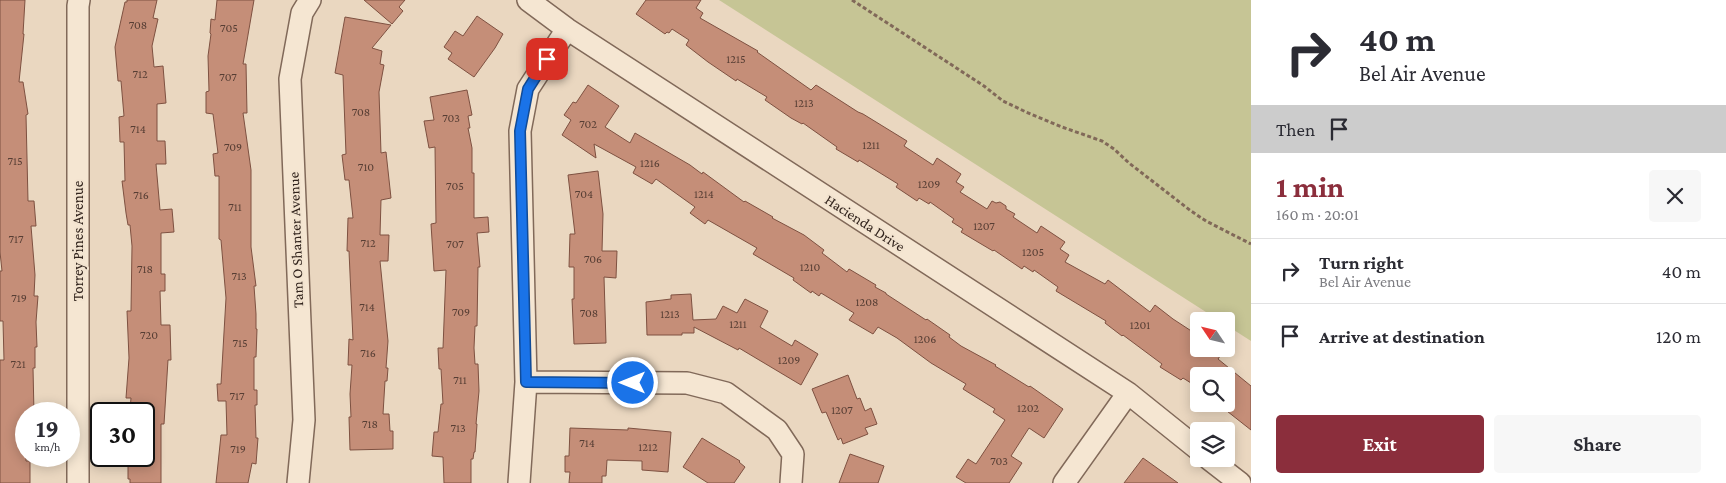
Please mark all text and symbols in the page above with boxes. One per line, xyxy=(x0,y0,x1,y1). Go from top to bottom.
house number: 708 xyxy=(129,18,147,32)
icon: right xyxy=(1276,20,1341,85)
text: 40 m xyxy=(1359,20,1436,59)
house number: 705 xyxy=(220,21,238,35)
pin xyxy=(526,38,568,80)
icon: arrive xyxy=(533,45,561,73)
house number: 1215 xyxy=(726,52,746,66)
text: Bel Air Avenue xyxy=(1359,61,1486,86)
house number: 712 xyxy=(132,67,148,81)
house number: 707 xyxy=(219,70,237,84)
house number: 1213 xyxy=(794,96,814,110)
house number: 708 xyxy=(352,105,370,119)
house number: 703 xyxy=(442,111,460,125)
icon: arrive xyxy=(1325,115,1353,143)
house number: 702 xyxy=(579,117,597,131)
text: Then xyxy=(1276,119,1315,140)
house number: 714 xyxy=(130,122,146,136)
house number: 1211 xyxy=(862,138,880,152)
house number: 709 xyxy=(224,140,242,154)
house number: 715 xyxy=(7,154,23,168)
house number: 1216 xyxy=(640,156,660,170)
house number: 710 xyxy=(358,160,374,174)
text: 1 min xyxy=(1276,170,1344,203)
button: close xyxy=(1649,170,1701,222)
street label: Tam O Shanter Avenue xyxy=(286,171,306,308)
house number: 1209 xyxy=(918,177,940,191)
house number: 705 xyxy=(446,179,464,193)
street label: Torrey Pines Avenue xyxy=(70,180,87,301)
house number: 704 xyxy=(575,187,593,201)
house number: 1214 xyxy=(694,187,714,201)
house number: 716 xyxy=(133,188,149,202)
street label: Hacienda Drive xyxy=(822,191,908,255)
house number: 711 xyxy=(228,200,242,214)
text: 160 m · 20:01 xyxy=(1276,206,1359,223)
house number: 1207 xyxy=(973,219,995,233)
house number: 717 xyxy=(8,232,24,246)
house number: 712 xyxy=(360,236,376,250)
house number: 707 xyxy=(446,237,464,251)
house number: 1205 xyxy=(1022,245,1044,259)
house number: 706 xyxy=(584,252,602,266)
text: Turn right xyxy=(1319,252,1404,273)
icon: right xyxy=(1276,257,1304,285)
house number: 1210 xyxy=(800,260,820,274)
text: 40 m xyxy=(1662,261,1701,282)
house number: 718 xyxy=(137,262,153,276)
house number: 713 xyxy=(231,269,247,283)
text: Bel Air Avenue xyxy=(1319,273,1411,290)
house number: 719 xyxy=(11,291,27,305)
house number: 1208 xyxy=(856,295,878,309)
house number: 714 xyxy=(359,300,375,314)
house number: 709 xyxy=(452,305,470,319)
house number: 708 xyxy=(580,306,598,320)
house number: 1213 xyxy=(660,307,680,321)
north arrow xyxy=(1190,312,1235,358)
map controls xyxy=(1190,312,1235,467)
house number: 1211 xyxy=(729,317,747,331)
house number: 1201 xyxy=(1130,318,1150,332)
icon: arrive xyxy=(1276,322,1304,350)
text: Arrive at destination xyxy=(1319,326,1485,347)
text: 120 m xyxy=(1656,326,1701,347)
house number: 720 xyxy=(140,328,158,342)
house number: 1206 xyxy=(914,332,936,346)
house number: 715 xyxy=(232,336,248,350)
house number: 716 xyxy=(360,346,376,360)
house number: 1209 xyxy=(778,353,800,367)
position arrow xyxy=(606,356,658,408)
house number: 721 xyxy=(10,357,26,371)
button: search xyxy=(1190,367,1235,412)
house number: 711 xyxy=(453,373,467,387)
house number: 717 xyxy=(229,389,245,403)
house number: 1202 xyxy=(1017,401,1039,415)
speed limit sign: 30 xyxy=(90,402,155,467)
house number: 1207 xyxy=(831,403,853,417)
text: 19 xyxy=(36,415,59,442)
button: Exit xyxy=(1276,415,1484,473)
button: Share xyxy=(1494,415,1701,473)
house number: 718 xyxy=(362,417,378,431)
house number: 713 xyxy=(450,421,466,435)
button: layers xyxy=(1190,422,1235,467)
house number: 714 xyxy=(579,436,595,450)
text: km/h xyxy=(35,440,60,454)
house number: 1212 xyxy=(638,440,658,454)
house number: 719 xyxy=(230,442,246,456)
house number: 703 xyxy=(990,454,1008,468)

